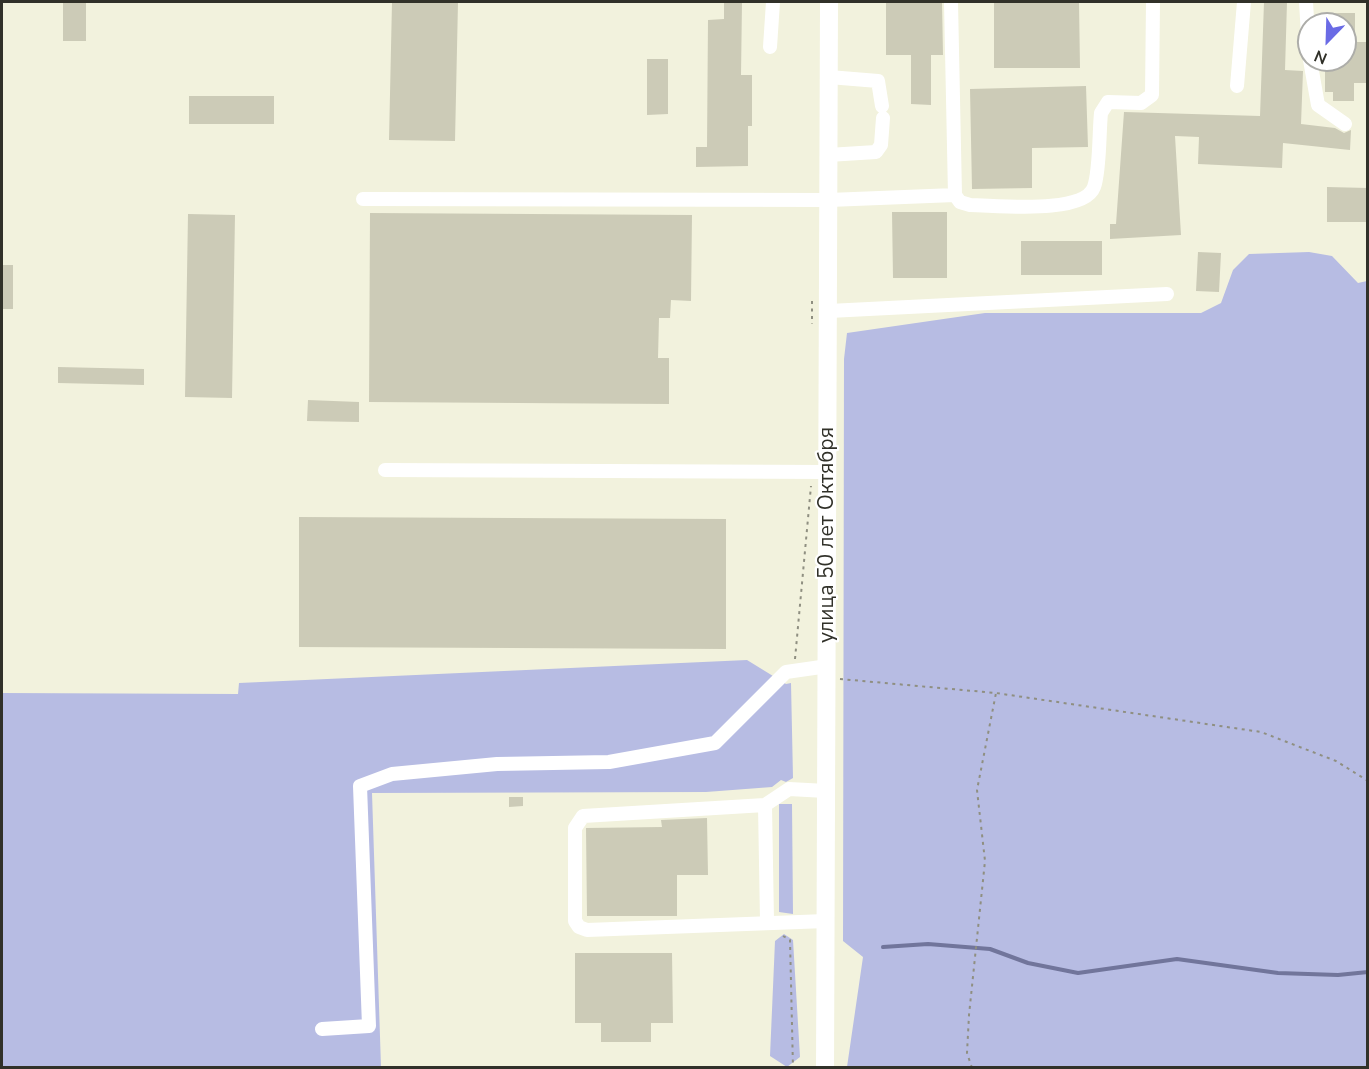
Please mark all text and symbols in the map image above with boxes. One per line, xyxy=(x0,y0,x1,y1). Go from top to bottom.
north arrow xyxy=(1297,12,1357,72)
text: N xyxy=(1311,44,1331,69)
street label: улица 50 лет Октября xyxy=(815,427,841,643)

